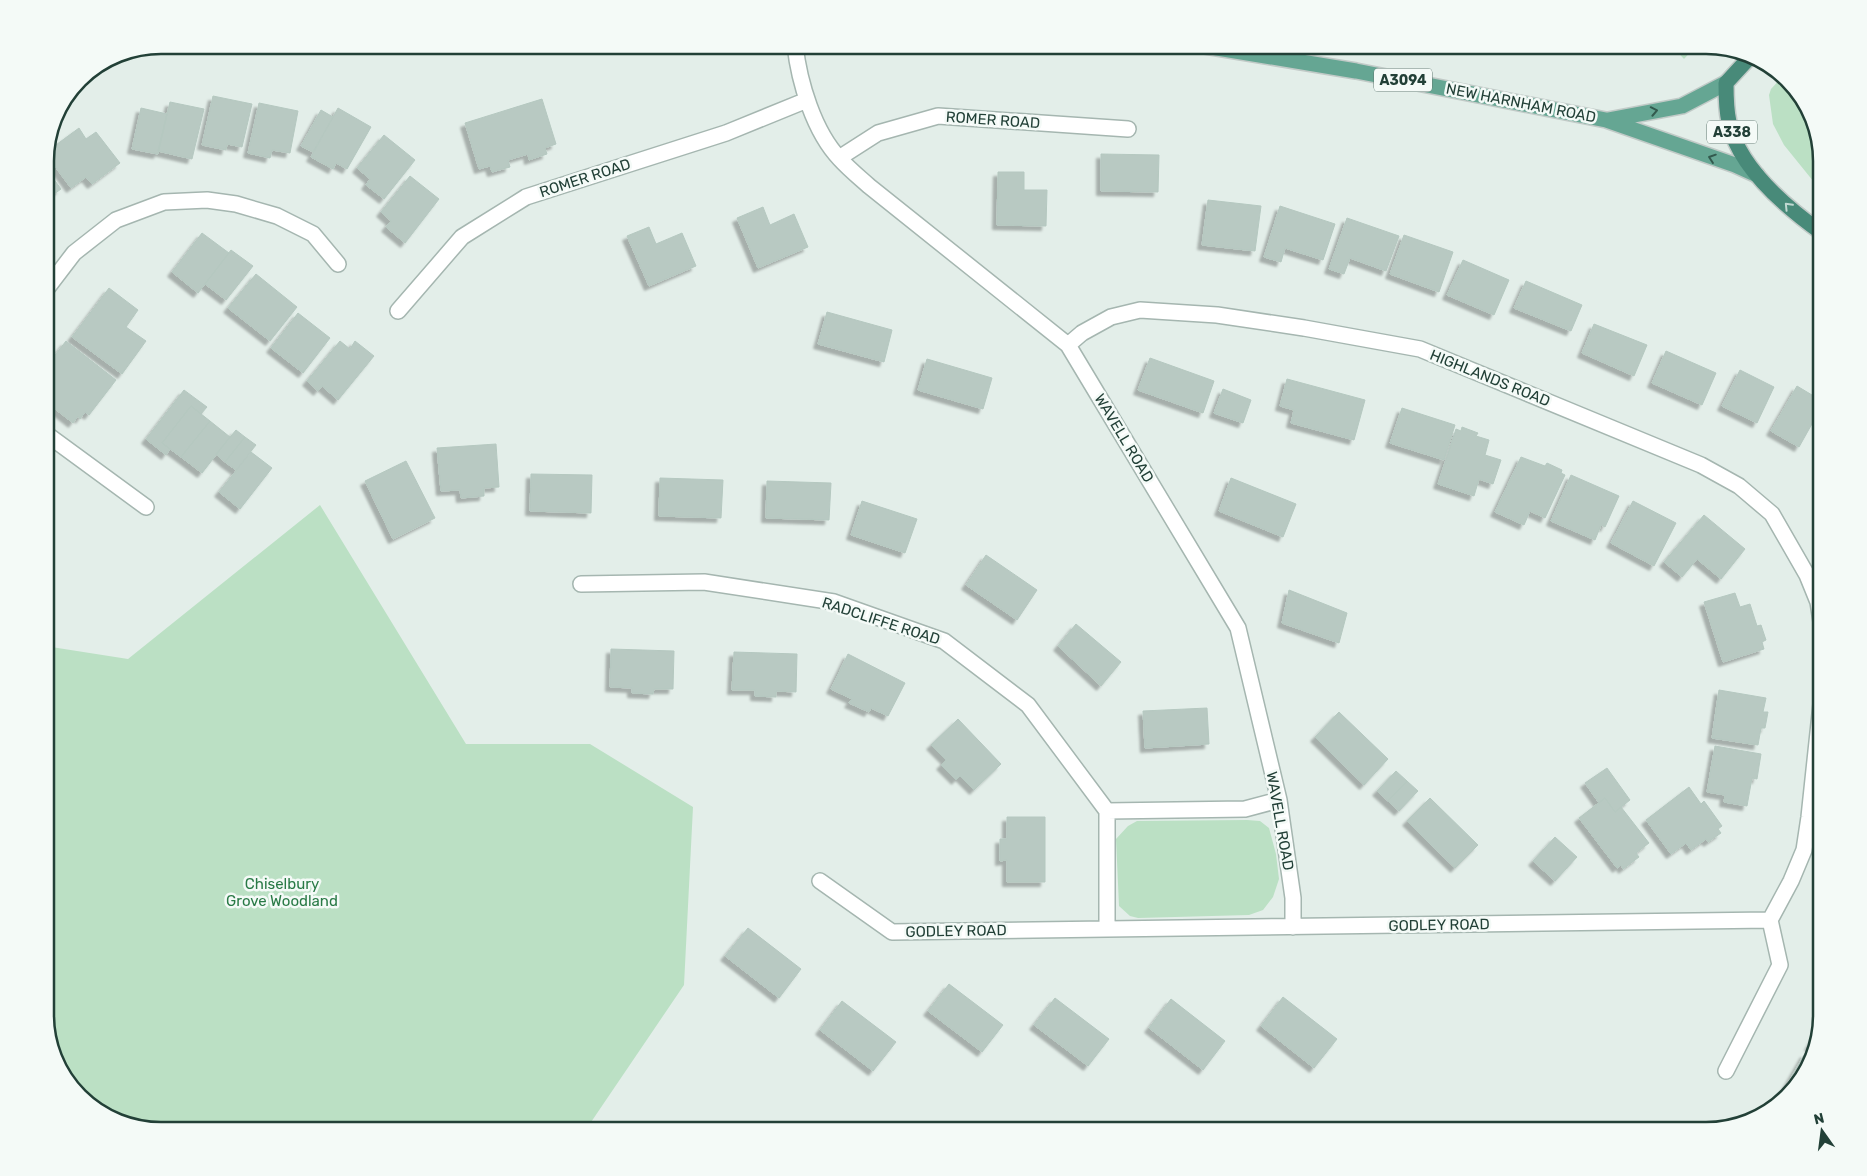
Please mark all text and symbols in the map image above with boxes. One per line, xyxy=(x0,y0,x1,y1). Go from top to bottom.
road number: A3094 xyxy=(1374,68,1432,92)
street label: NEW HARNHAM ROAD xyxy=(1444,80,1598,126)
one-way arrow xyxy=(1650,107,1659,117)
street label: ROMER ROAD xyxy=(945,108,1041,132)
road number: A338 xyxy=(1707,120,1757,144)
one-way arrow xyxy=(1708,153,1717,163)
street label: ROMER ROAD xyxy=(537,155,633,201)
one-way arrow xyxy=(1785,203,1794,212)
street label: HIGHLANDS ROAD xyxy=(1427,346,1553,410)
street label: WAVELL ROAD xyxy=(1090,390,1158,486)
street label: RADCLIFFE ROAD xyxy=(820,593,942,649)
street label: WAVELL ROAD xyxy=(1262,770,1298,872)
park label: Chiselbury Grove Woodland xyxy=(226,875,338,910)
street label: GODLEY ROAD xyxy=(1388,915,1490,935)
street label: GODLEY ROAD xyxy=(905,921,1007,941)
north arrow xyxy=(1797,1106,1847,1156)
text: N xyxy=(1812,1109,1826,1128)

